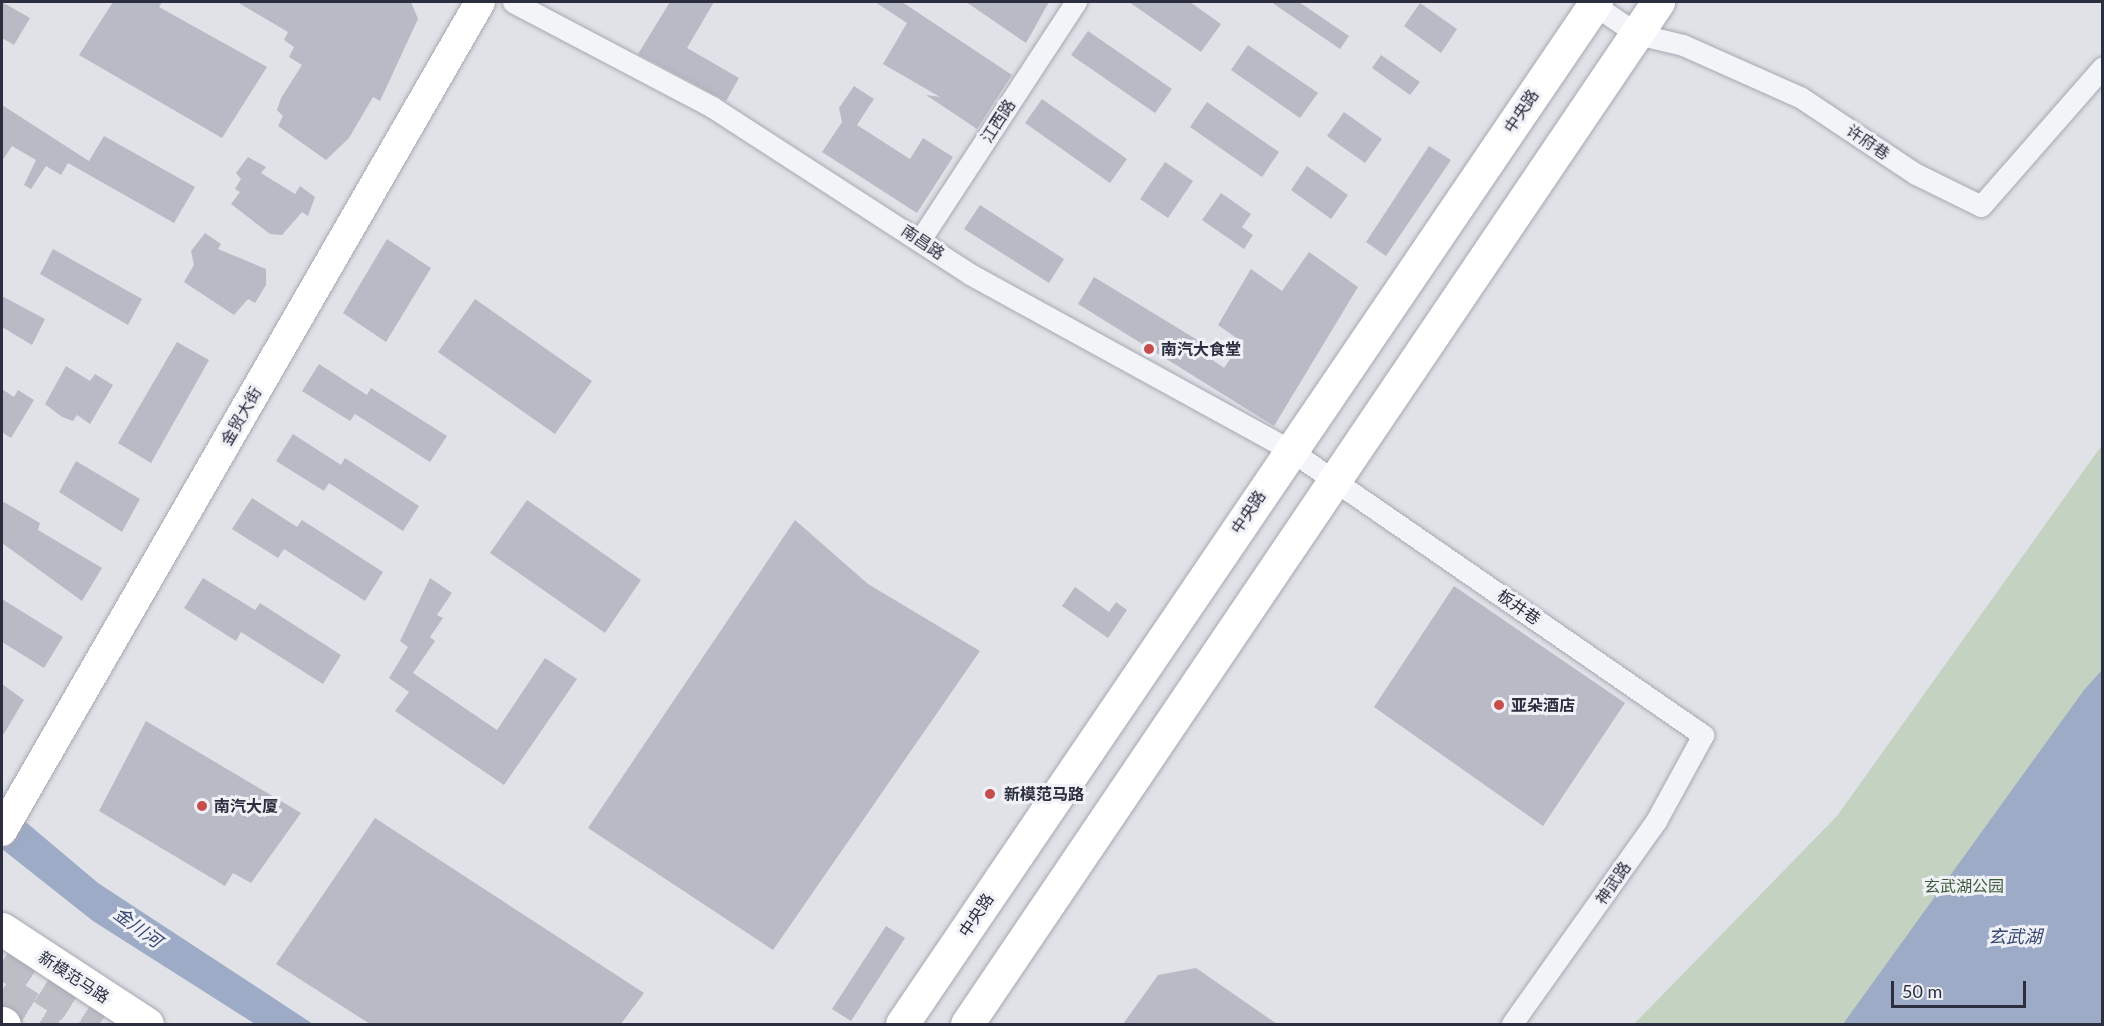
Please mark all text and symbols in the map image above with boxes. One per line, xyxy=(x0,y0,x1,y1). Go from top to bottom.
street label: 中央路 xyxy=(1500,86,1542,136)
street label: 江西路 xyxy=(977,96,1019,146)
street label: 许府巷 xyxy=(1843,121,1893,163)
street label: 南昌路 xyxy=(898,221,948,263)
place label: 南汽大食堂 xyxy=(1161,339,1241,359)
marker: 南汽大食堂 xyxy=(1142,342,1156,356)
street label: 金贸大街 xyxy=(217,383,265,449)
street label: 中央路 xyxy=(1227,487,1269,537)
street label: 板井巷 xyxy=(1494,585,1544,629)
place label: 亚朵酒店 xyxy=(1511,695,1575,715)
marker: 亚朵酒店 xyxy=(1492,698,1506,712)
place label: 新模范马路 xyxy=(1004,784,1084,804)
marker: 新模范马路 xyxy=(981,785,999,803)
place label: 南汽大厦 xyxy=(214,796,278,816)
marker: 南汽大厦 xyxy=(195,799,209,813)
street label: 神武路 xyxy=(1591,858,1635,908)
park label: 玄武湖公园 xyxy=(1924,876,2004,896)
street label: 中央路 xyxy=(955,890,997,940)
water label: 金川河 xyxy=(110,902,166,952)
water label: 玄武湖 xyxy=(1988,925,2042,947)
street label: 新模范马路 xyxy=(35,947,113,1007)
scale bar xyxy=(1894,969,2029,1007)
text: 50 m xyxy=(1902,980,1942,1002)

